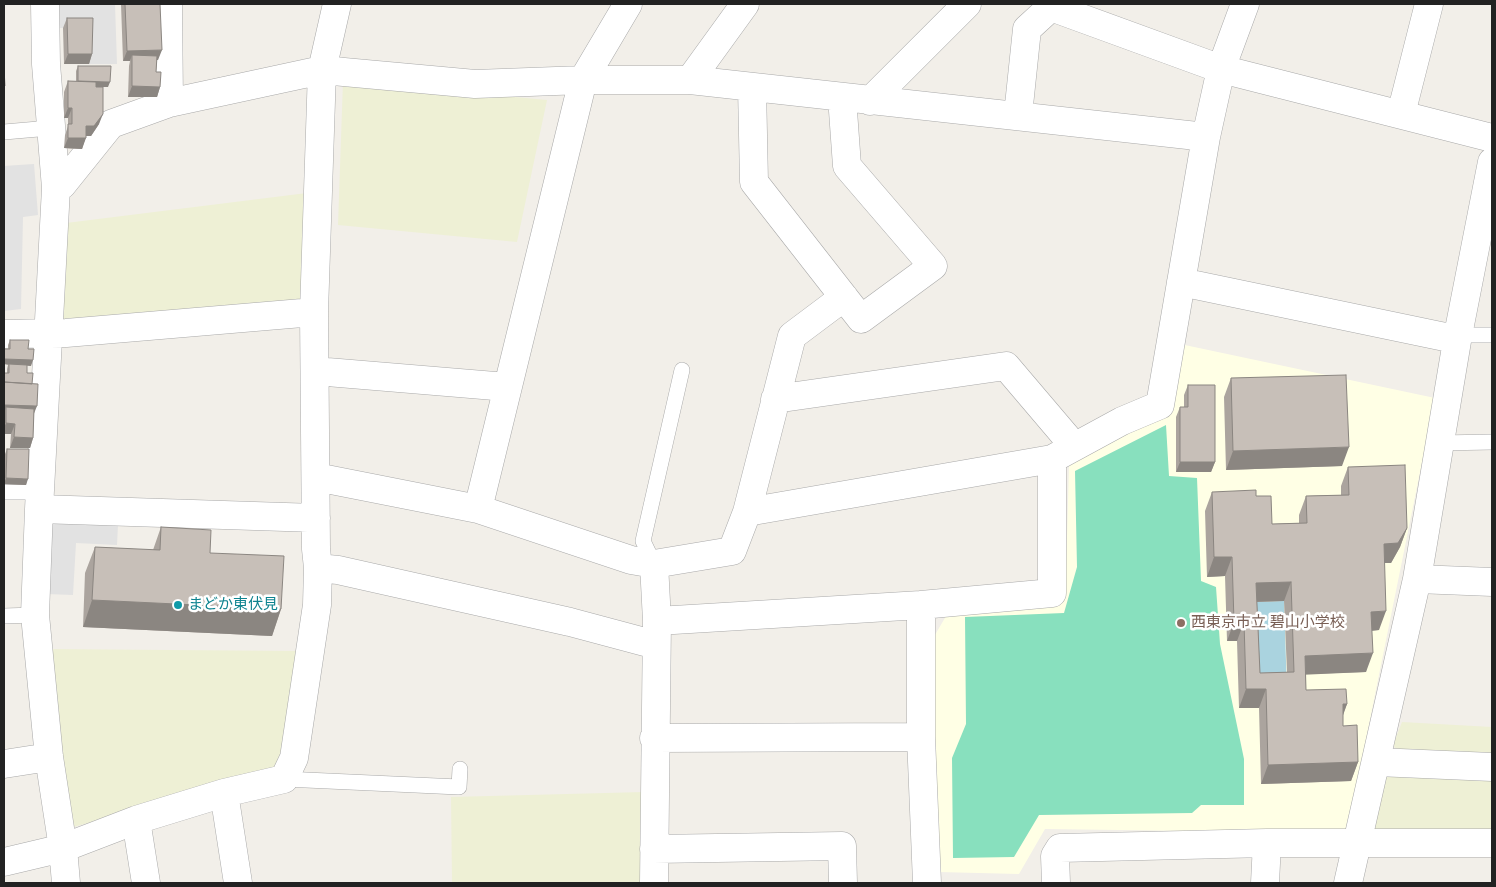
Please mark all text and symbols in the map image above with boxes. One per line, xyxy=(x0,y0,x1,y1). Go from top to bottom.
place label: まどか東伏見 xyxy=(188,596,278,614)
marker: まどか東伏見 xyxy=(172,599,184,611)
place label: 西東京市立 碧山小学校 xyxy=(1191,614,1345,632)
marker: 西東京市立 碧山小学校 xyxy=(1175,617,1187,629)

